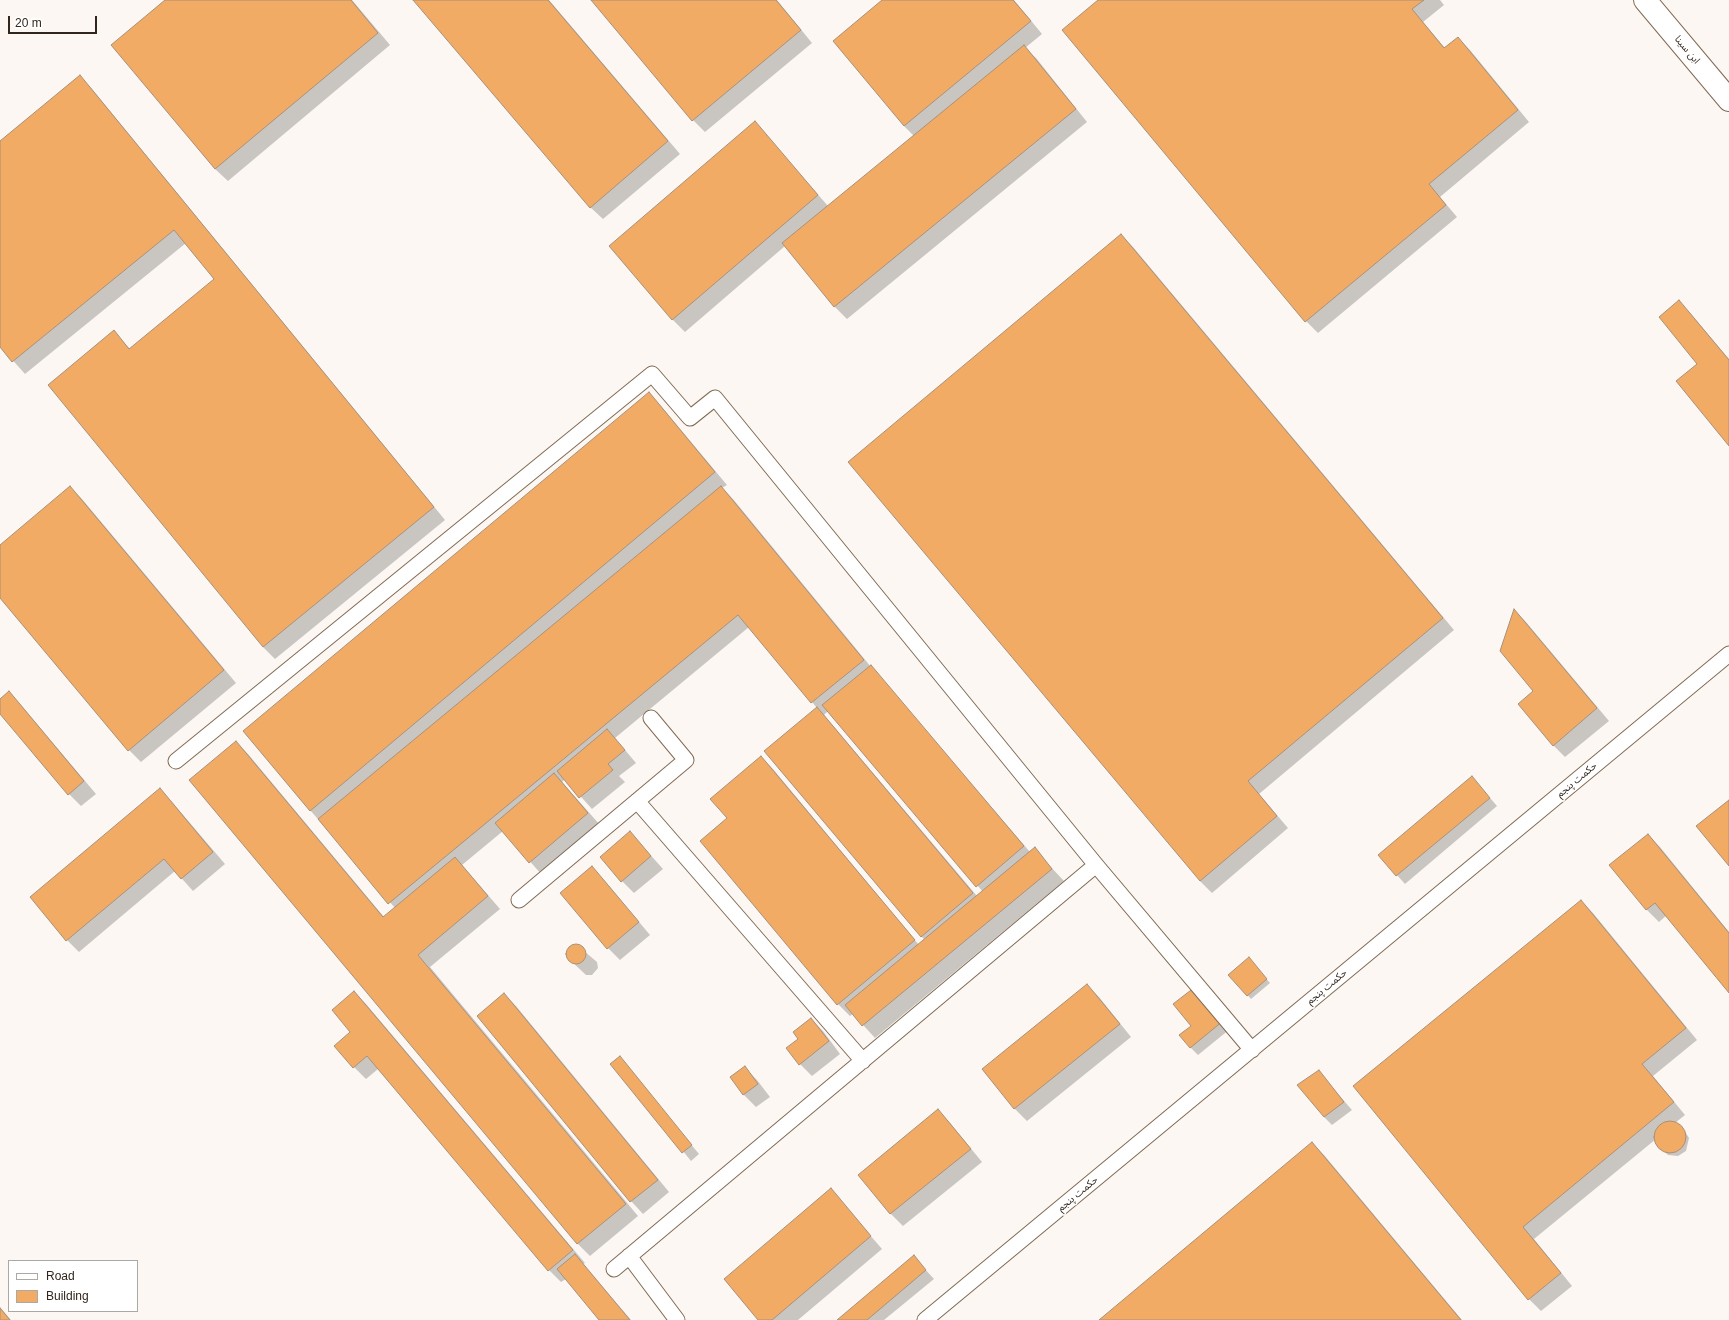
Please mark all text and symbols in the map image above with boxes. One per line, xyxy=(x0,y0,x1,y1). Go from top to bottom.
scale bar xyxy=(10,8,99,34)
text: 20 m xyxy=(15,16,42,30)
street label: ابن سینا xyxy=(1672,33,1702,67)
street label: حکمت پنجم xyxy=(1554,760,1600,800)
street label: حکمت پنجم xyxy=(1304,967,1350,1007)
street label: حکمت پنجم xyxy=(1055,1174,1101,1214)
legend xyxy=(8,1260,138,1312)
text: Road xyxy=(46,1269,75,1283)
text: Building xyxy=(46,1289,89,1303)

